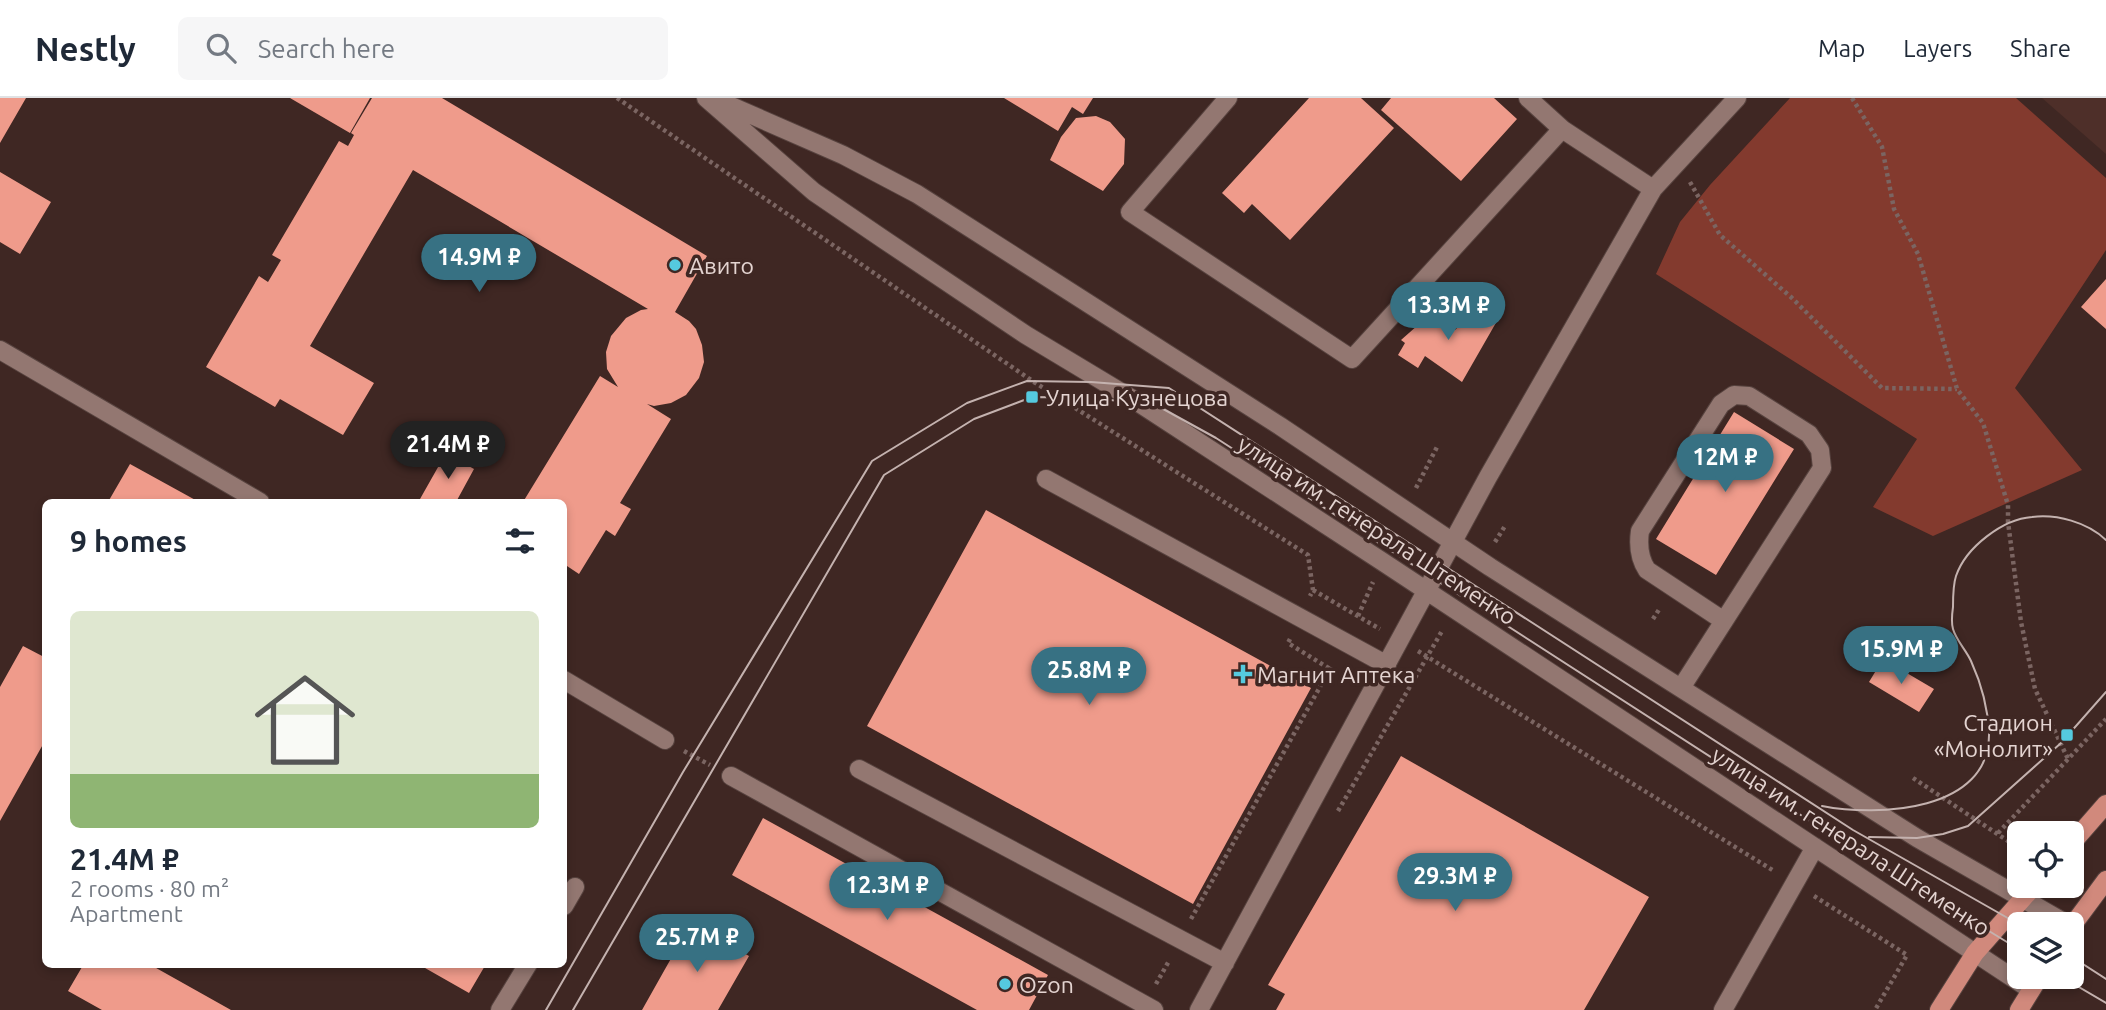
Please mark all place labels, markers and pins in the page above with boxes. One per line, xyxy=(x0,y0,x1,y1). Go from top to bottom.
pin: 14.9M ₽ xyxy=(414,234,544,294)
place label: Авито xyxy=(689,253,754,278)
marker: Авито xyxy=(667,257,683,273)
pin: 13.3M ₽ xyxy=(1383,282,1513,342)
place label: Улица Кузнецова xyxy=(1046,385,1228,410)
marker: Улица Кузнецова xyxy=(1024,389,1040,405)
pin: 21.4M ₽ xyxy=(383,422,513,481)
pin: 12M ₽ xyxy=(1676,434,1774,494)
pin: 15.9M ₽ xyxy=(1836,626,1966,686)
pin: 25.8M ₽ xyxy=(1024,648,1154,707)
place label: Магнит Аптека xyxy=(1257,662,1415,687)
marker: Магнит Аптека xyxy=(1235,666,1251,682)
place label: Стадион «Монолит» xyxy=(1934,710,2053,761)
marker: Стадион «Монолит» xyxy=(2059,727,2075,743)
pin: 29.3M ₽ xyxy=(1390,854,1520,913)
pin: 12.3M ₽ xyxy=(822,862,952,922)
pin: 25.7M ₽ xyxy=(632,914,762,974)
place label: Ozon xyxy=(1019,972,1074,997)
marker: Ozon xyxy=(997,976,1013,992)

